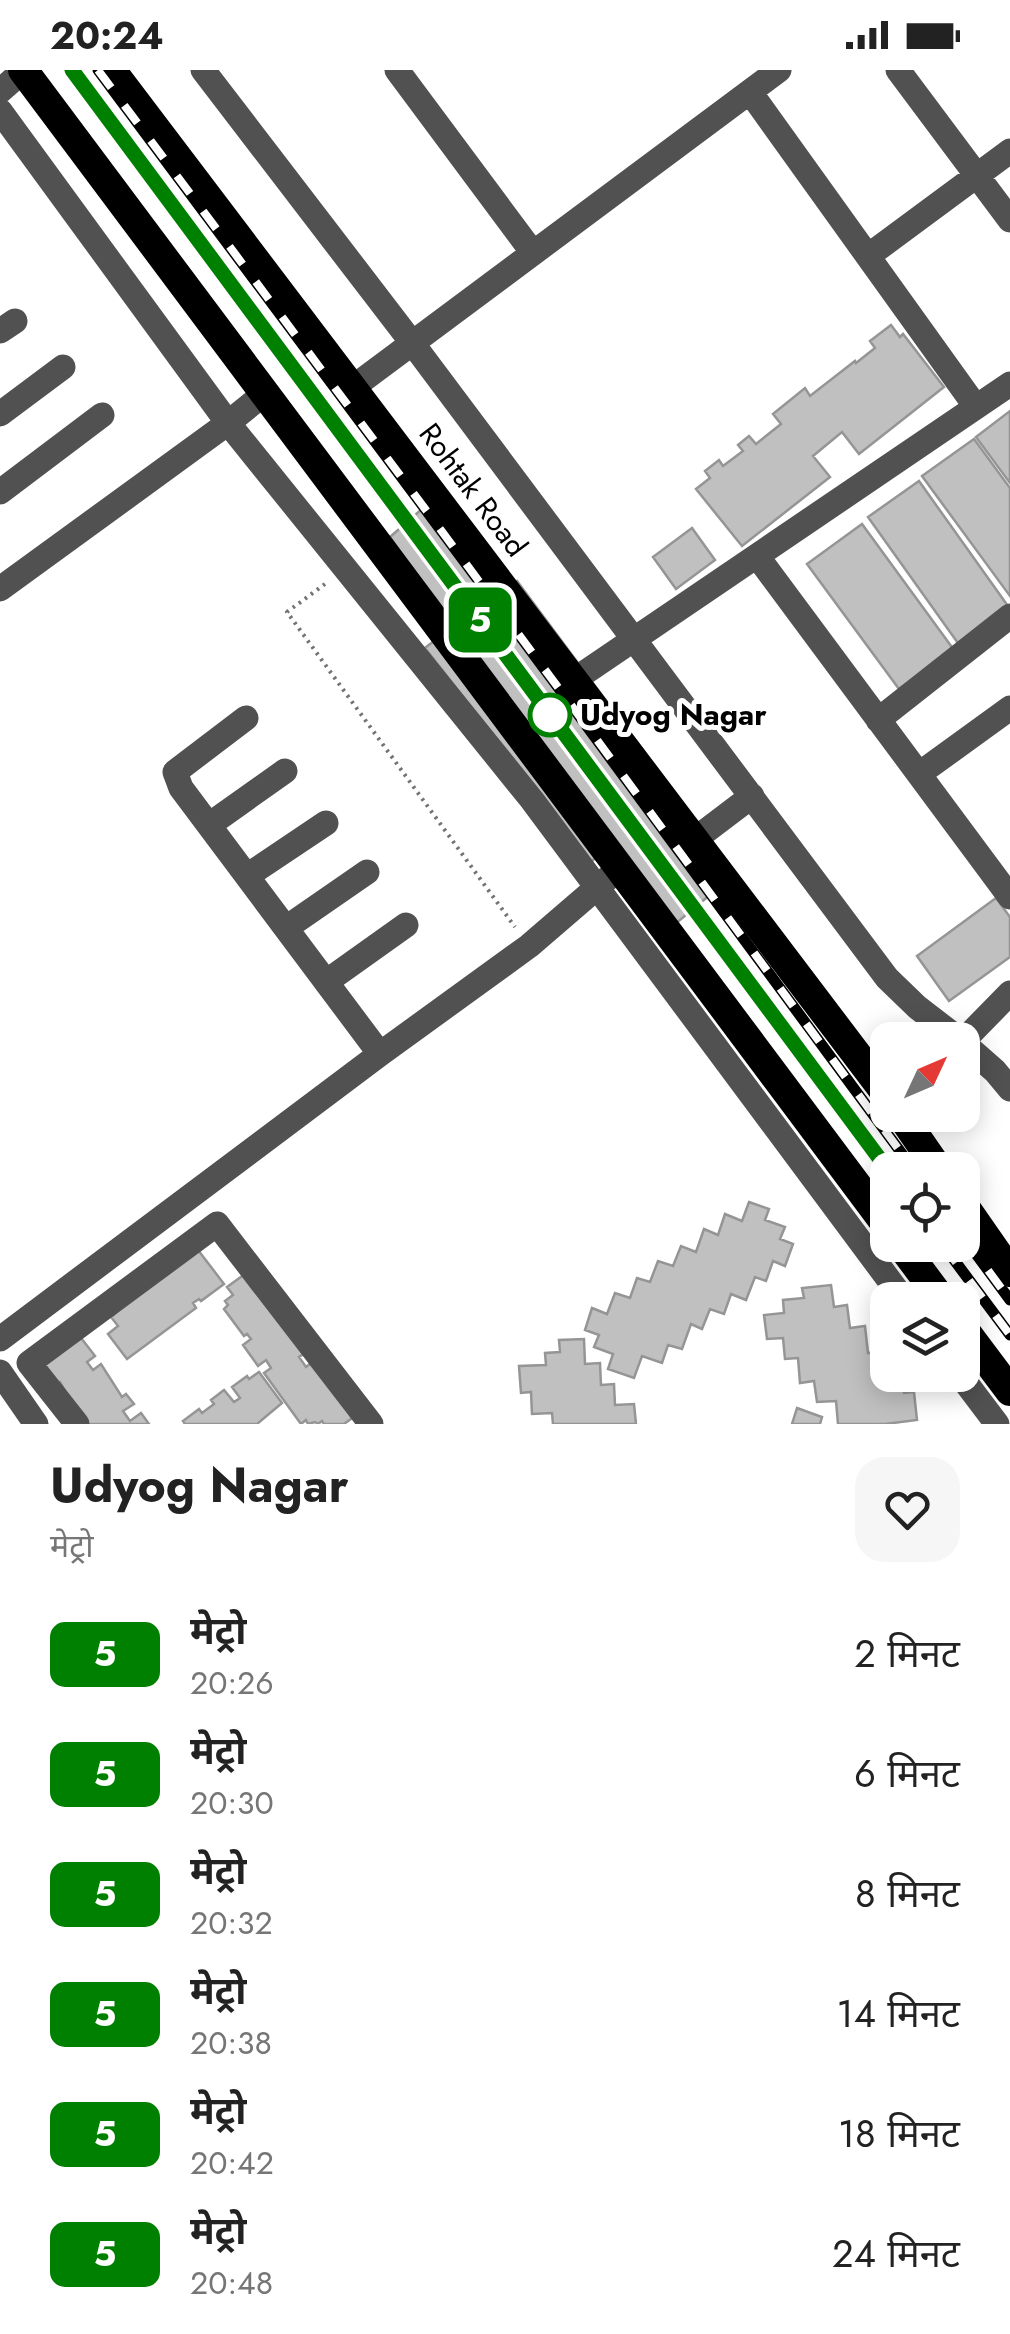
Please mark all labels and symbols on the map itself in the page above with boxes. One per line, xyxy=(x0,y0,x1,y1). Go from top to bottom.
street label: Rohtak Road xyxy=(409,414,538,566)
line badge: 5 xyxy=(448,588,512,652)
place label: Udyog Nagar xyxy=(580,693,767,736)
marker: Udyog Nagar xyxy=(529,694,571,736)
north arrow xyxy=(870,1022,980,1132)

